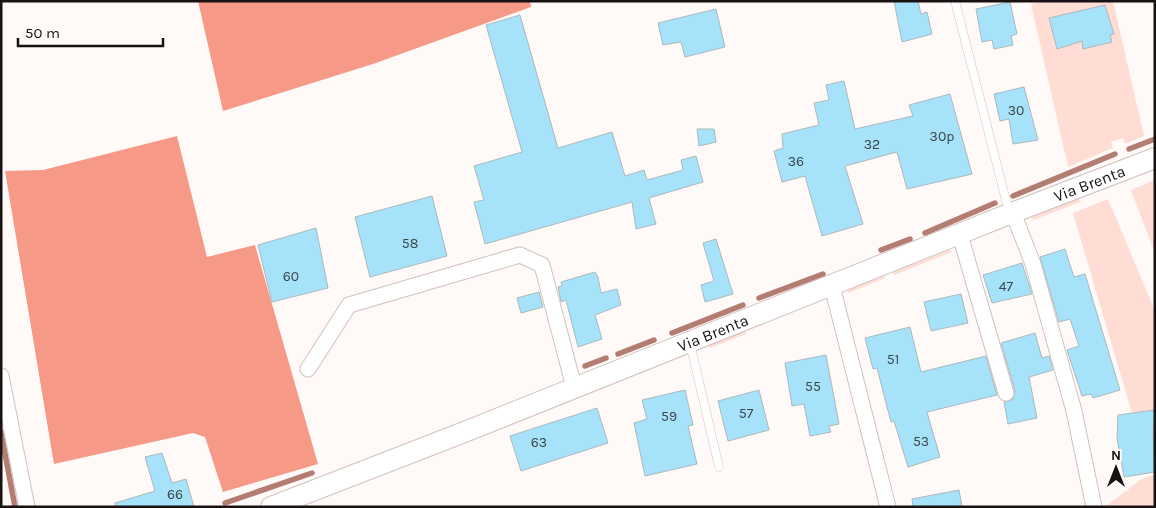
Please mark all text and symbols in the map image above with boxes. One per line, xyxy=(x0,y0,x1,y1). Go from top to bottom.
scale bar xyxy=(18,15,162,47)
text: 50 m xyxy=(25,24,60,42)
house number: 30 xyxy=(1008,102,1024,119)
house number: 30p xyxy=(930,128,954,145)
house number: 32 xyxy=(864,136,880,153)
house number: 36 xyxy=(788,153,804,170)
street label: Via Brenta xyxy=(1051,161,1128,206)
house number: 58 xyxy=(402,235,418,252)
house number: 60 xyxy=(283,268,299,285)
house number: 47 xyxy=(999,278,1014,295)
street label: Via Brenta xyxy=(675,310,751,355)
house number: 51 xyxy=(887,351,899,368)
house number: 55 xyxy=(805,378,821,395)
house number: 57 xyxy=(739,405,754,422)
house number: 59 xyxy=(661,408,677,425)
house number: 53 xyxy=(913,433,929,450)
house number: 63 xyxy=(531,434,547,451)
north arrow xyxy=(1091,443,1141,493)
text: N xyxy=(1111,447,1121,464)
house number: 66 xyxy=(167,486,183,503)

